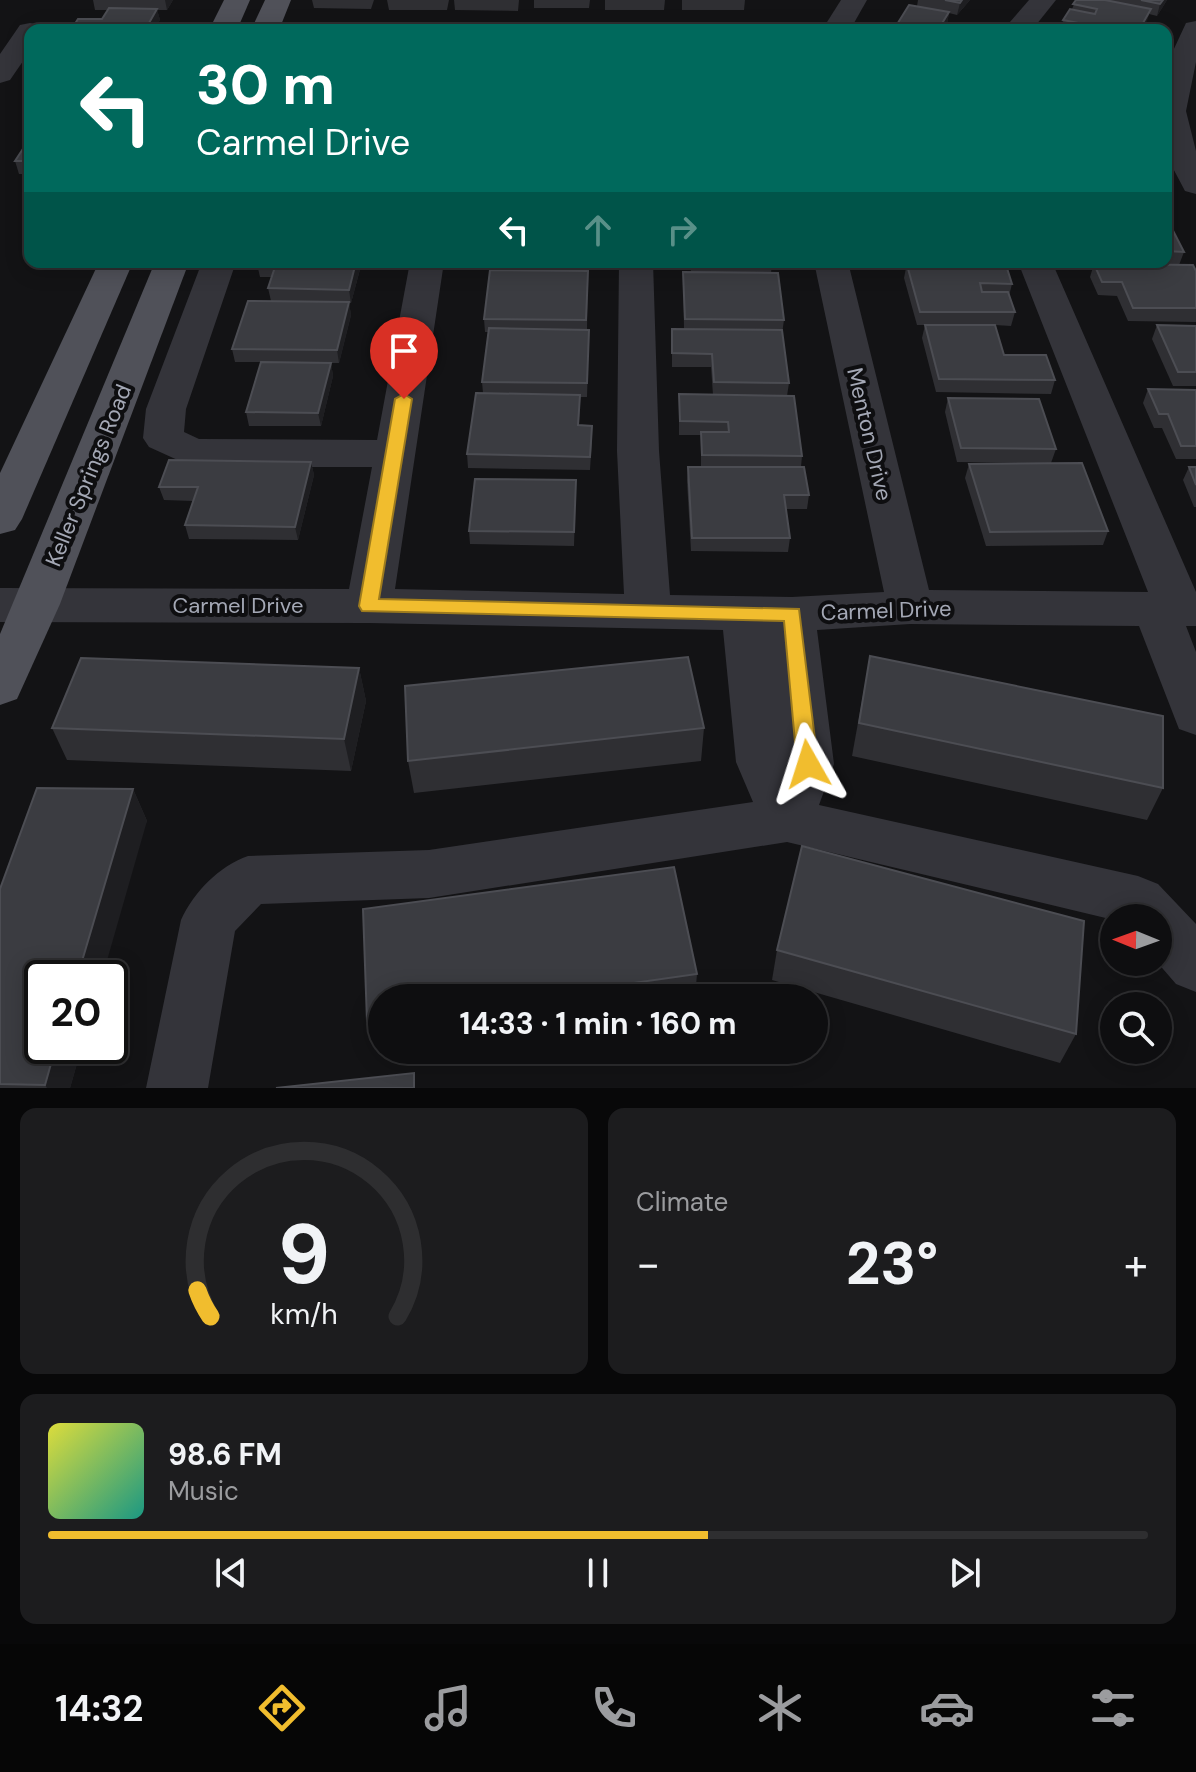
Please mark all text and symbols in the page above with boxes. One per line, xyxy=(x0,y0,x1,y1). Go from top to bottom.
text: 30 m xyxy=(196,48,335,121)
icon: left xyxy=(64,56,168,160)
text: Carmel Drive xyxy=(196,119,410,166)
icon: left xyxy=(492,208,536,252)
icon: ahead xyxy=(576,208,620,252)
icon: right xyxy=(660,208,704,252)
pin xyxy=(370,317,438,399)
icon: arrive xyxy=(382,329,426,373)
street label: Menton Drive xyxy=(840,365,899,503)
street label: Keller Springs Road xyxy=(39,380,138,571)
street label: Carmel Drive xyxy=(173,591,303,620)
street label: Carmel Drive xyxy=(820,594,952,627)
position arrow xyxy=(766,722,850,806)
north arrow xyxy=(1100,904,1172,976)
map controls xyxy=(1100,904,1172,1064)
speed limit sign: 20 xyxy=(24,960,128,1064)
button: search xyxy=(1100,992,1172,1064)
text: 14:33 · 1 min · 160 m xyxy=(460,1004,736,1043)
text: Climate xyxy=(636,1185,728,1219)
text: 9 xyxy=(278,1200,330,1309)
text: 23° xyxy=(846,1224,938,1303)
text: − xyxy=(636,1235,660,1293)
text: + xyxy=(1124,1235,1148,1293)
text: km/h xyxy=(270,1296,338,1333)
text: 98.6 FM xyxy=(168,1435,282,1474)
text: Music xyxy=(168,1474,239,1508)
icon: previous xyxy=(209,1551,253,1595)
icon: pause xyxy=(576,1551,620,1595)
icon: next xyxy=(943,1551,987,1595)
icon: directions xyxy=(254,1680,310,1736)
icon: music xyxy=(420,1680,476,1736)
icon: phone xyxy=(586,1680,642,1736)
icon: climate xyxy=(752,1680,808,1736)
icon: car xyxy=(919,1680,975,1736)
icon: filters xyxy=(1085,1680,1141,1736)
text: 14:32 xyxy=(55,1685,143,1732)

